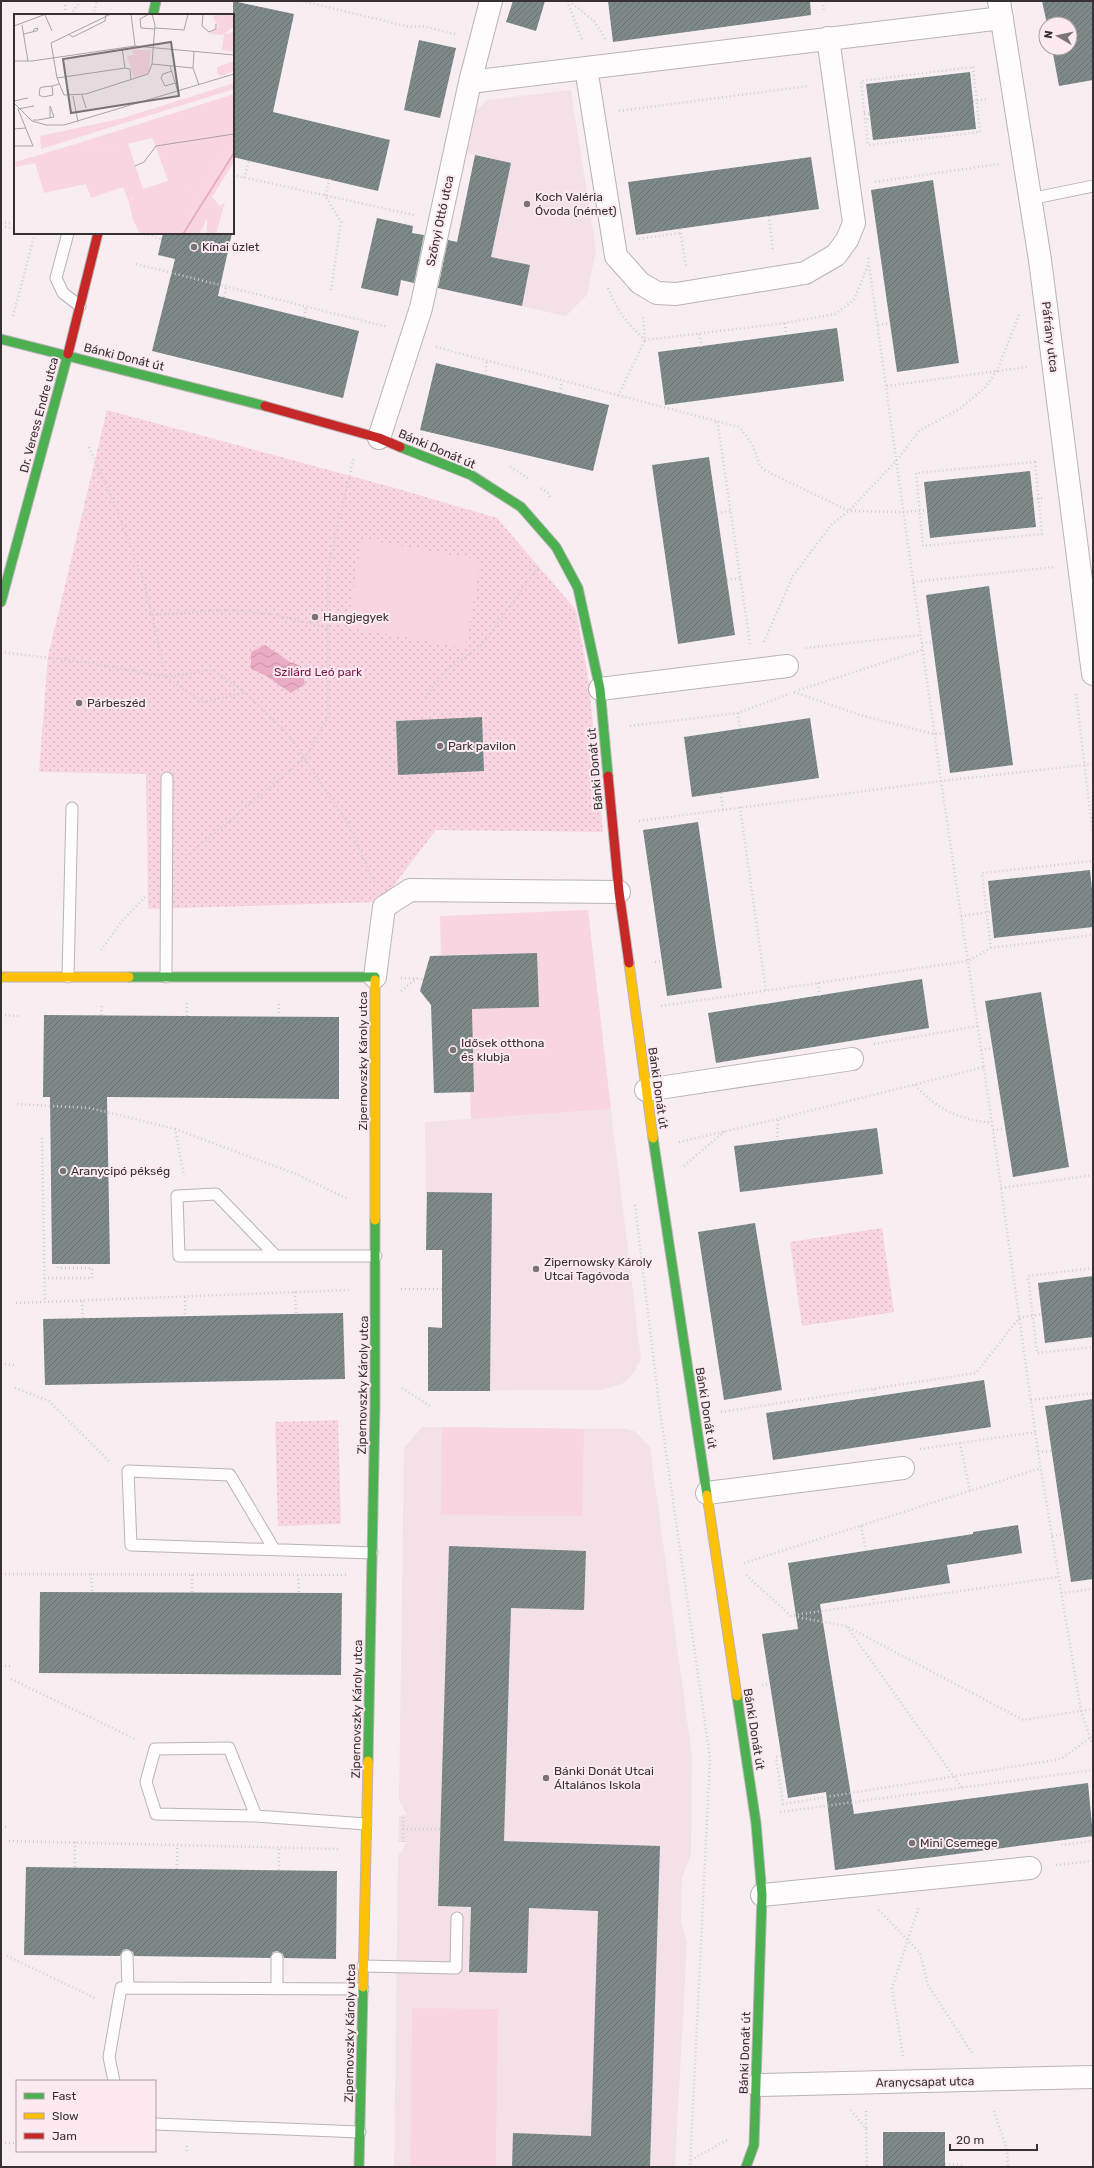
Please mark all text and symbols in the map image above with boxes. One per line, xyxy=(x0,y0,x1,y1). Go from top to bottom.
inset map xyxy=(14,14,234,234)
north arrow xyxy=(1038,16,1078,56)
text: N xyxy=(1042,30,1056,39)
street label: Szőnyi Ottó utca xyxy=(424,174,456,268)
place label: Koch Valéria Óvoda (német) xyxy=(535,190,617,218)
marker: Koch Valéria Óvoda (német) xyxy=(522,199,532,209)
place label: Kínai üzlet xyxy=(202,240,260,254)
marker: Kínai üzlet xyxy=(189,242,199,252)
street label: Páfrány utca xyxy=(1039,301,1061,373)
street label: Bánki Donát út xyxy=(82,340,166,374)
street label: Dr. Veress Endre utca xyxy=(17,356,61,474)
street label: Bánki Donát út xyxy=(396,426,478,472)
place label: Hangjegyek xyxy=(323,610,390,624)
marker: Hangjegyek xyxy=(310,612,320,622)
park label: Szilárd Leó park xyxy=(274,665,363,679)
place label: Párbeszéd xyxy=(87,696,146,710)
marker: Párbeszéd xyxy=(74,698,84,708)
street label: Bánki Donát út xyxy=(584,727,606,811)
place label: Park pavilon xyxy=(448,739,516,753)
marker: Park pavilon xyxy=(435,741,445,751)
street label: Zipernovszky Károly utca xyxy=(356,991,370,1131)
place label: Idősek otthona és klubja xyxy=(461,1036,544,1064)
marker: Idősek otthona és klubja xyxy=(448,1045,458,1055)
street label: Bánki Donát út xyxy=(645,1046,671,1130)
place label: Aranycipó pékség xyxy=(71,1164,170,1178)
marker: Aranycipó pékség xyxy=(58,1166,68,1176)
place label: Zipernowsky Károly Utcai Tagóvoda xyxy=(544,1255,653,1283)
marker: Zipernowsky Károly Utcai Tagóvoda xyxy=(531,1264,541,1274)
street label: Zipernovszky Károly utca xyxy=(355,1315,371,1455)
street label: Bánki Donát út xyxy=(693,1366,719,1450)
street label: Zipernovszky Károly utca xyxy=(349,1639,365,1779)
street label: Bánki Donát út xyxy=(741,1687,767,1771)
place label: Bánki Donát Utcai Általános Iskola xyxy=(554,1764,654,1792)
marker: Bánki Donát Utcai Általános Iskola xyxy=(541,1773,551,1783)
place label: Mini Csemege xyxy=(920,1836,998,1850)
marker: Mini Csemege xyxy=(907,1838,917,1848)
street label: Zipernovszky Károly utca xyxy=(342,1963,358,2103)
street label: Bánki Donát út xyxy=(737,2011,753,2094)
street label: Aranycsapat utca xyxy=(876,2074,974,2090)
legend xyxy=(16,2080,156,2152)
text: Fast xyxy=(52,2089,76,2103)
text: Slow xyxy=(52,2109,79,2123)
scale bar xyxy=(950,2126,1037,2152)
text: Jam xyxy=(52,2129,77,2143)
text: 20 m xyxy=(956,2133,984,2147)

